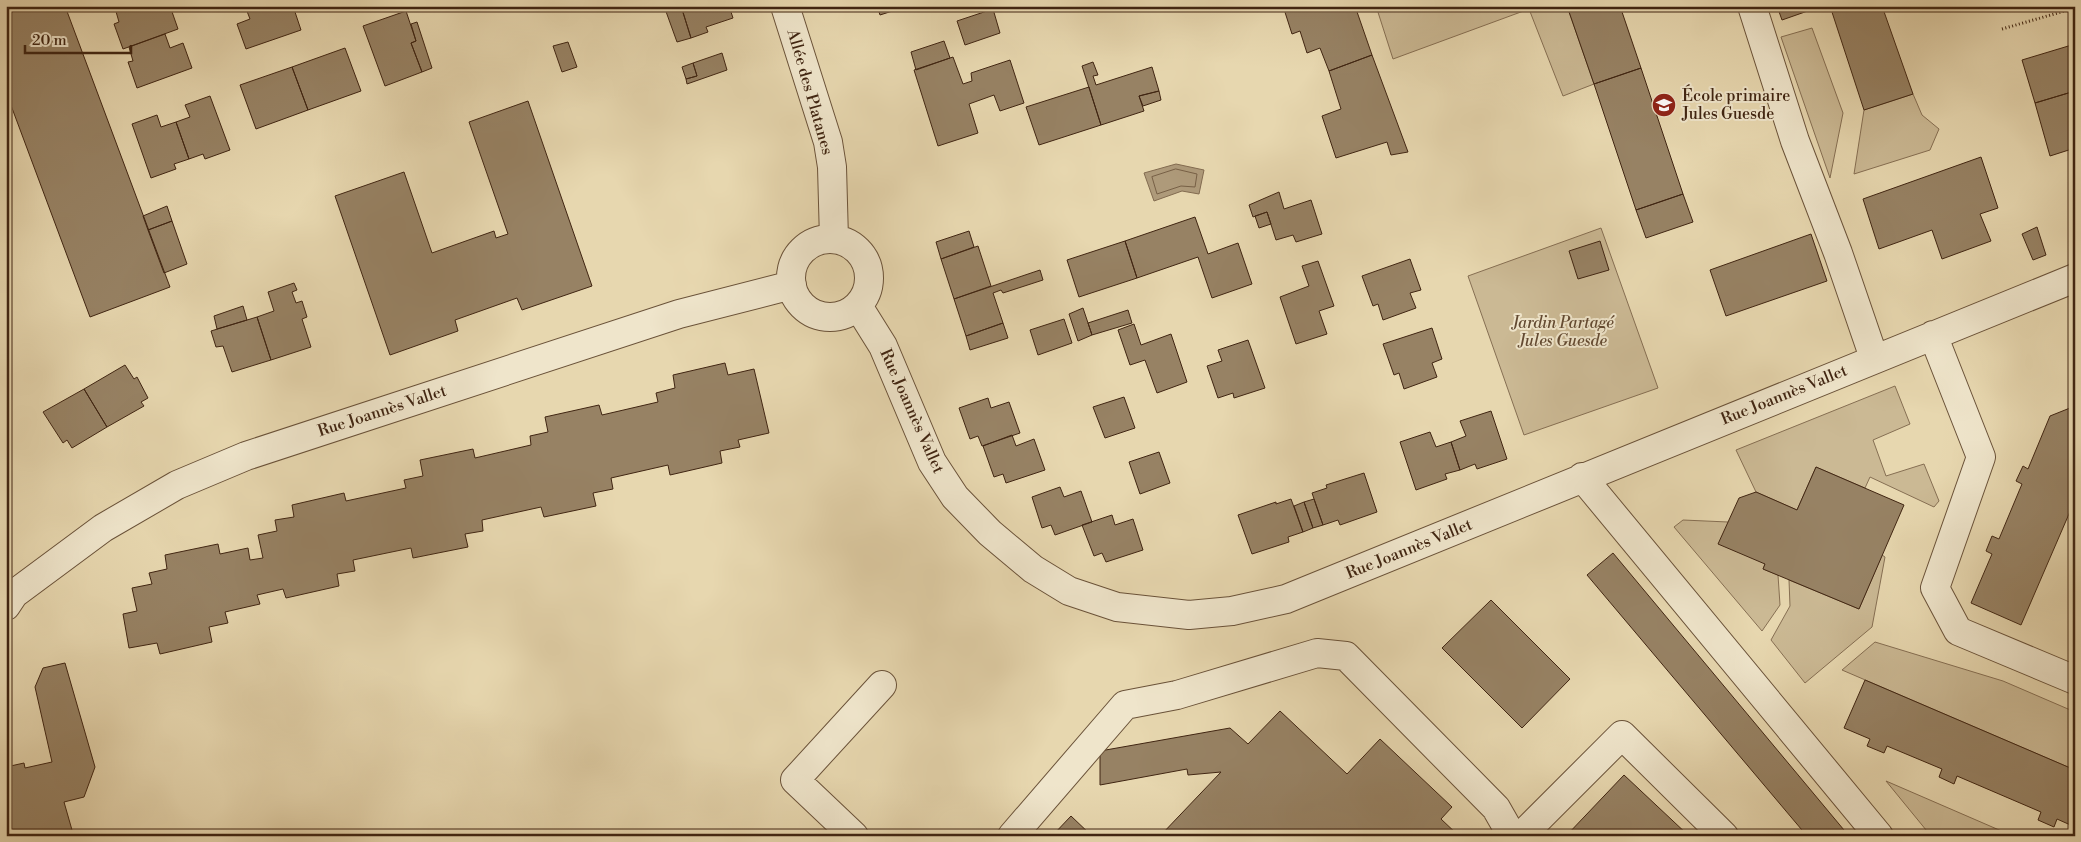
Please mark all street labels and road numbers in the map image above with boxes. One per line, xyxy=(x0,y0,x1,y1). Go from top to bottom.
street label: Allée des Platanes xyxy=(782,26,838,157)
street label: Rue Joannès Vallet xyxy=(876,346,949,477)
street label: Rue Joannès Vallet xyxy=(1718,360,1850,429)
street label: Rue Joannès Vallet xyxy=(315,381,449,441)
street label: Rue Joannès Vallet xyxy=(1343,514,1475,583)

